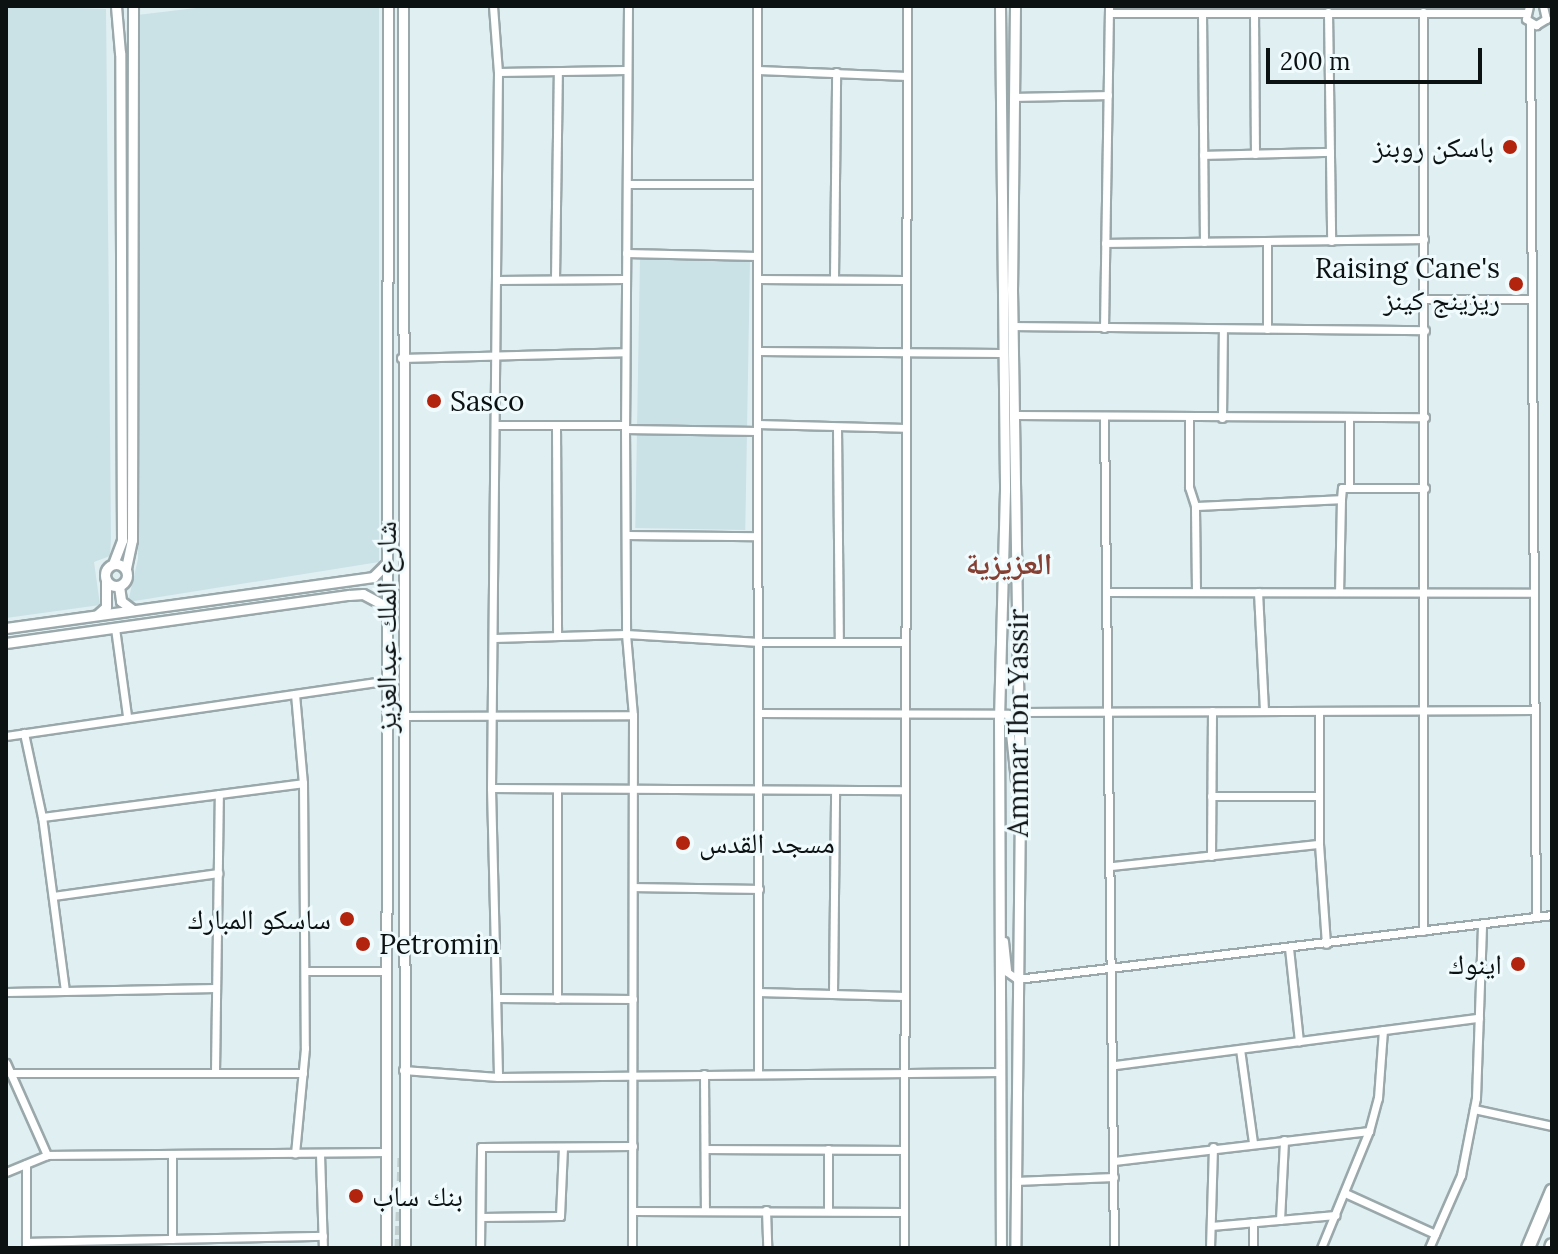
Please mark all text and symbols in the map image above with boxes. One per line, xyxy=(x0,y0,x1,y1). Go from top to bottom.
scale bar xyxy=(1270,32,1486,82)
text: 200 m xyxy=(1280,46,1350,77)
place label: باسكن روبنز xyxy=(1373,130,1494,164)
marker: باسكن روبنز xyxy=(1501,138,1519,156)
place label: Raising Cane's ريزينج كينز xyxy=(1315,251,1500,317)
marker: Raising Cane's ريزينج كينز xyxy=(1507,275,1525,293)
place label: Sasco xyxy=(450,384,524,418)
marker: Sasco xyxy=(425,392,443,410)
street label: شارع الملك عبدالعزيز xyxy=(369,521,403,733)
district label: العزيزية xyxy=(966,545,1052,581)
street label: Ammar Ibn Yassir xyxy=(1001,609,1035,837)
place label: مسجد القدس xyxy=(699,826,835,860)
marker: مسجد القدس xyxy=(674,834,692,852)
place label: ساسكو المبارك xyxy=(188,902,331,936)
marker: ساسكو المبارك xyxy=(338,910,356,928)
place label: Petromin xyxy=(379,927,500,961)
marker: Petromin xyxy=(354,935,372,953)
place label: اينوك xyxy=(1449,947,1502,981)
marker: اينوك xyxy=(1509,955,1527,973)
place label: بنك ساب xyxy=(372,1179,463,1213)
marker: بنك ساب xyxy=(347,1187,365,1205)

